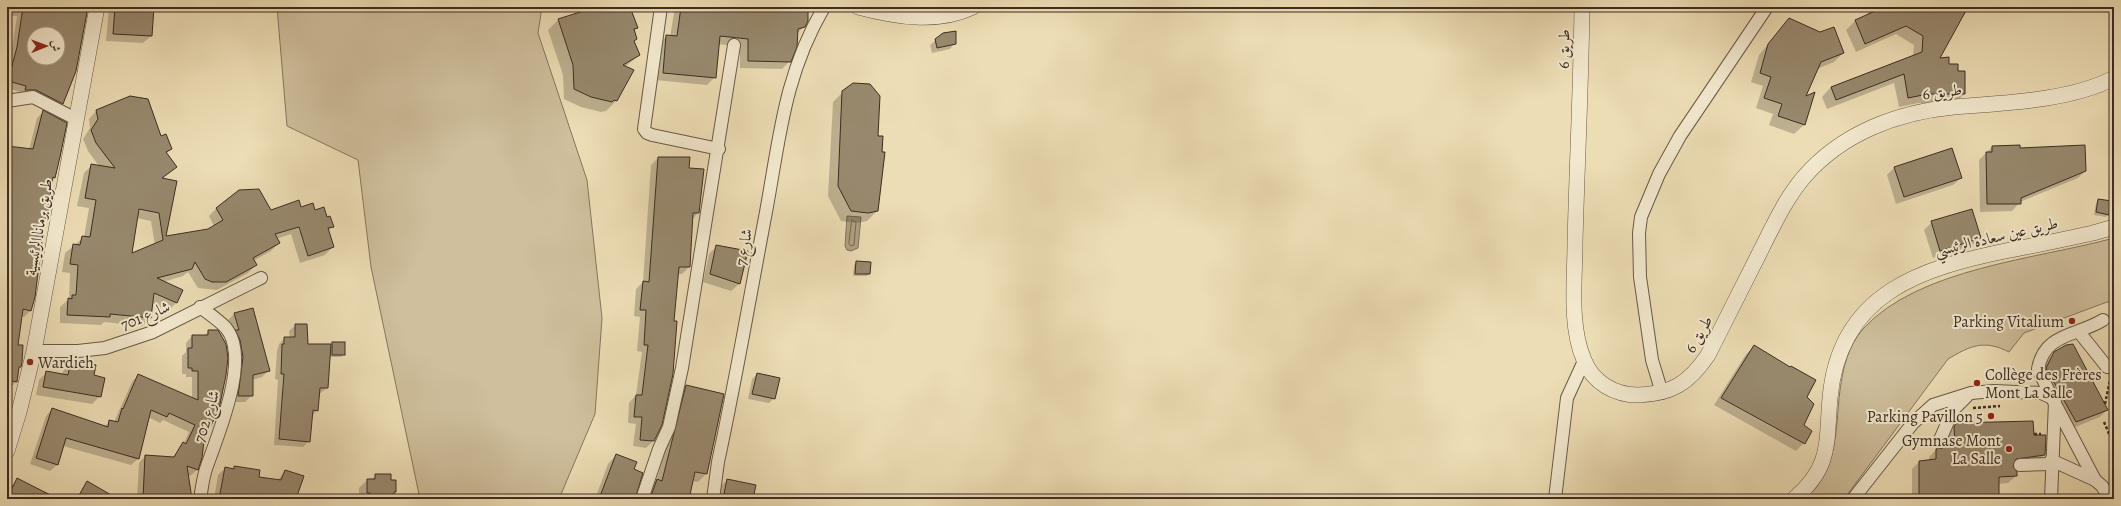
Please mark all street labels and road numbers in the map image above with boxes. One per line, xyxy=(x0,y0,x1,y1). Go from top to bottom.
street label: طريق 6 xyxy=(1553,29,1575,69)
street label: طريق 6 xyxy=(1921,79,1963,105)
street label: طريق برمانا الرئيسية xyxy=(20,177,58,277)
street label: طريق عين سعادة الرئيسي xyxy=(1932,212,2061,266)
street label: شارع 7 xyxy=(730,227,760,268)
street label: شارع 701 xyxy=(117,296,174,338)
street label: طريق 6 xyxy=(1680,312,1718,357)
street label: شارع 702 xyxy=(189,387,227,446)

